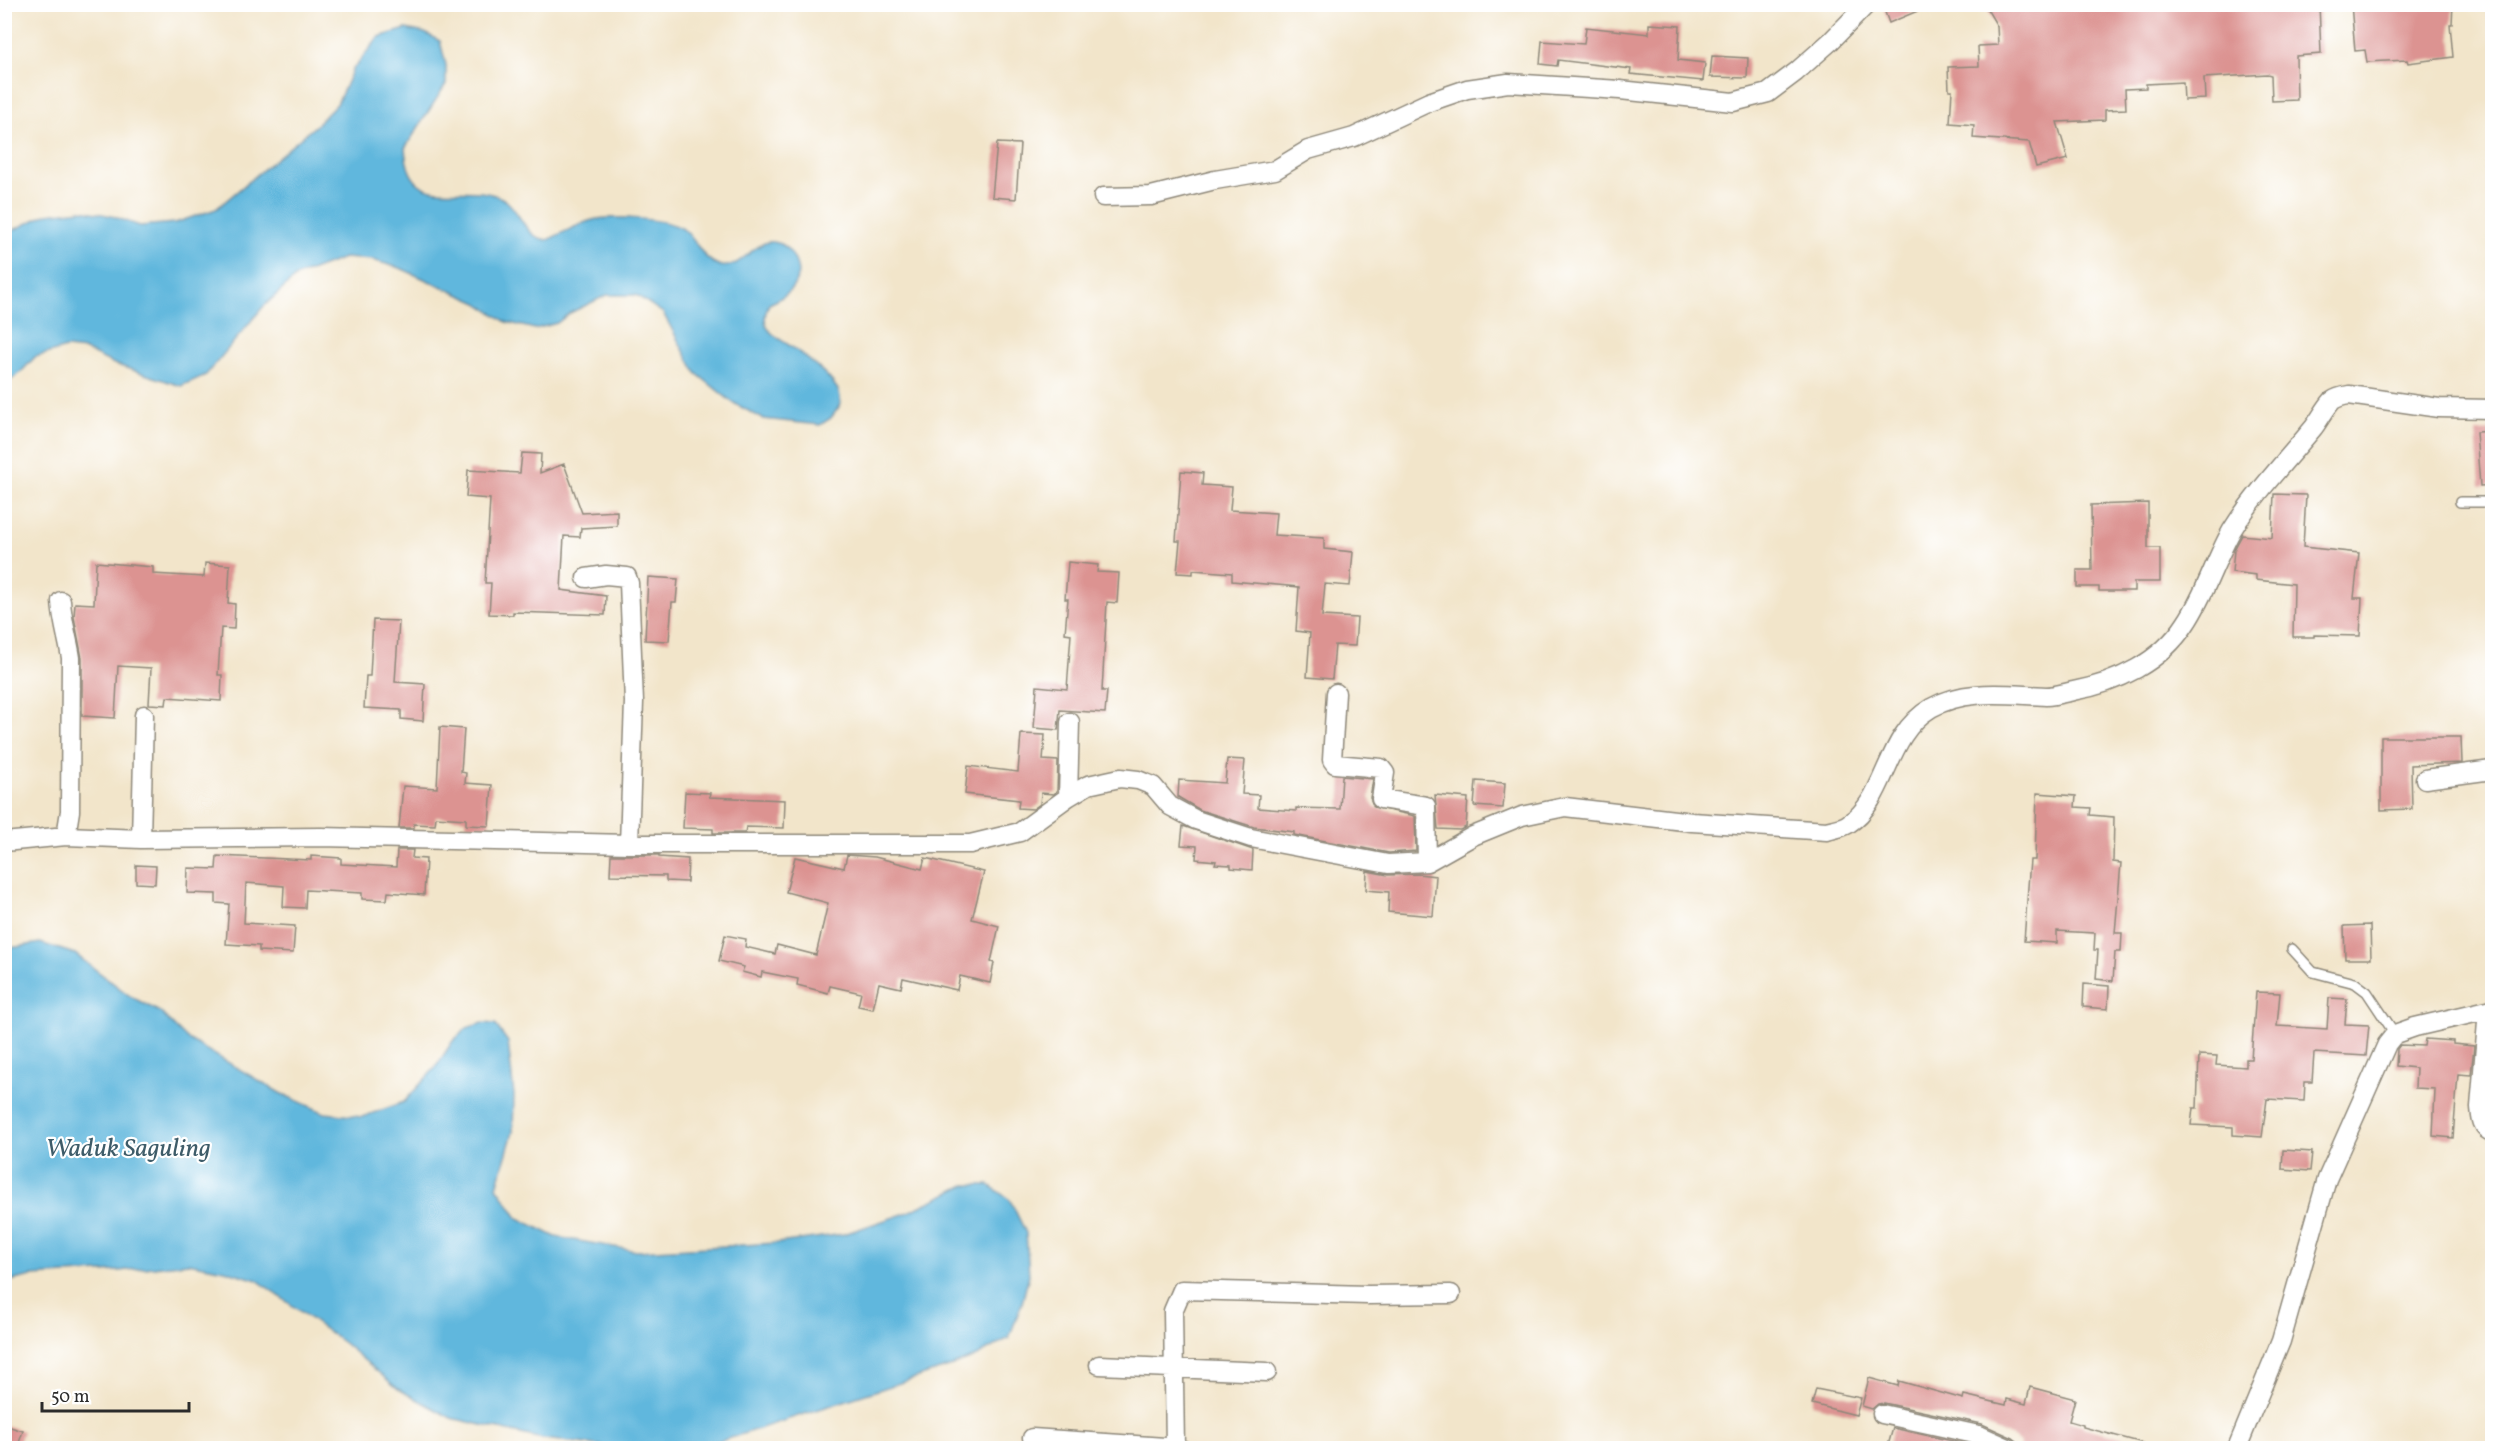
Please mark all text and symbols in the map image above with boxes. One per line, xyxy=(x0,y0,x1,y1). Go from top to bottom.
water label: Waduk Saguling xyxy=(45,1131,211,1167)
scale bar xyxy=(42,1375,189,1413)
text: 50 m xyxy=(51,1385,90,1410)

